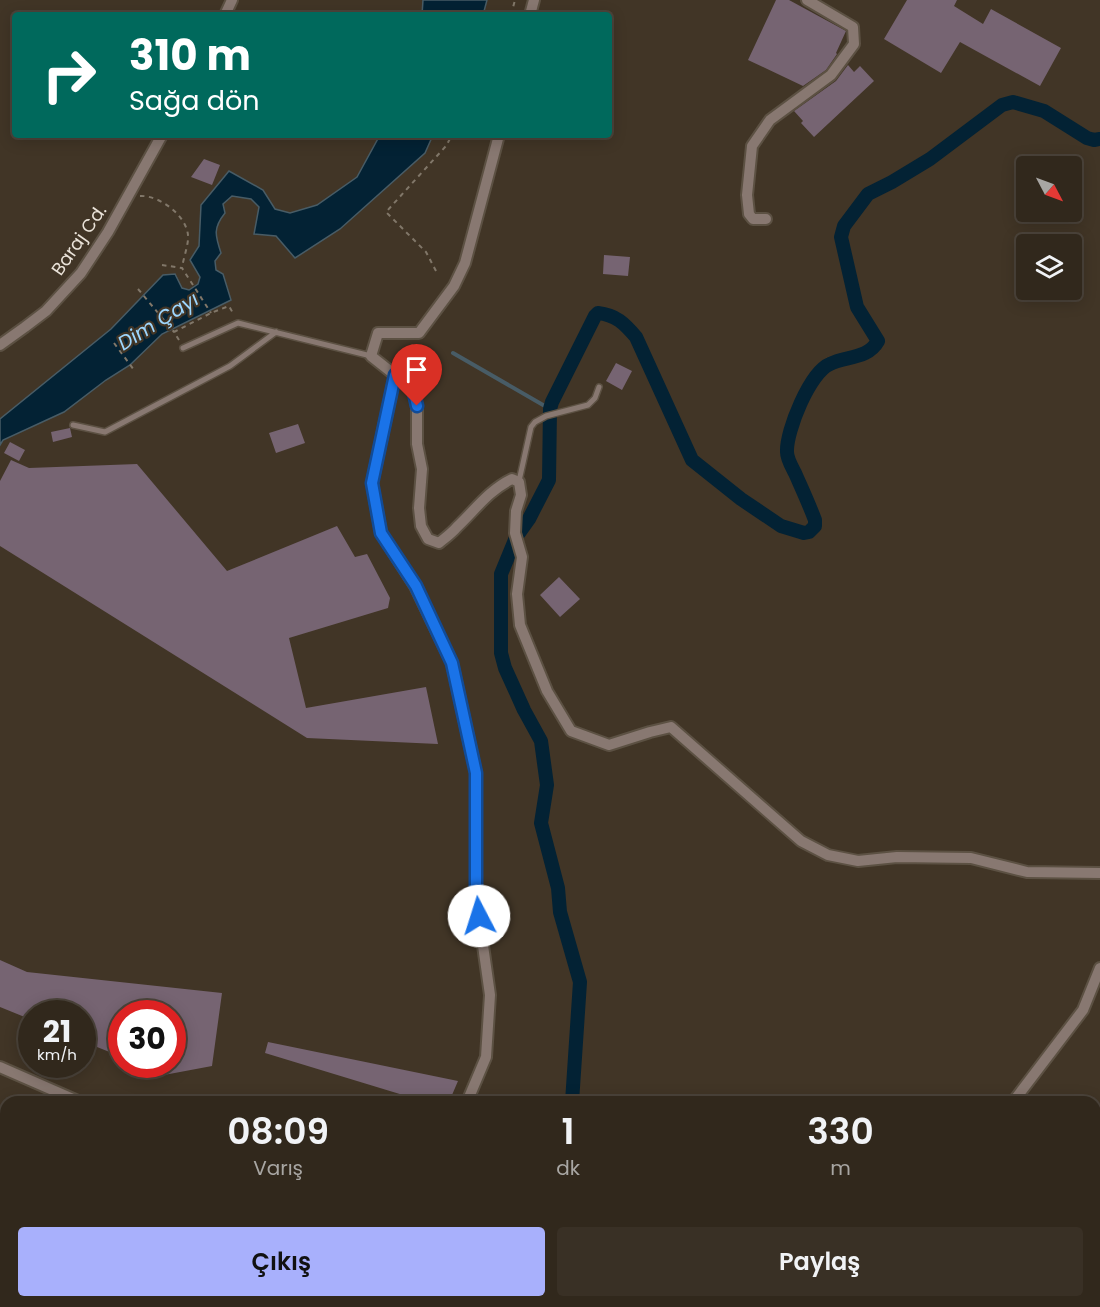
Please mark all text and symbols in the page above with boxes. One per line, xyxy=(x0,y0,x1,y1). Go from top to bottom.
text: 310 m xyxy=(129,26,251,85)
icon: right xyxy=(30,36,108,114)
text: Sağa dön xyxy=(129,82,260,119)
north arrow xyxy=(1016,156,1082,222)
map controls xyxy=(1016,156,1082,300)
street label: Baraj Cd. xyxy=(45,199,112,280)
button: layers xyxy=(1016,234,1082,300)
water label: Dim Çayı xyxy=(112,285,204,357)
pin xyxy=(391,344,442,406)
icon: arrive xyxy=(400,353,433,386)
position arrow xyxy=(447,884,511,948)
speed limit sign: 30 xyxy=(108,1000,186,1078)
text: 21 xyxy=(43,1010,71,1053)
text: km/h xyxy=(37,1044,77,1065)
text: 08:09 xyxy=(227,1106,329,1157)
text: 1 xyxy=(562,1106,575,1157)
text: 330 xyxy=(807,1106,874,1157)
text: Varış xyxy=(253,1154,303,1182)
text: dk xyxy=(556,1154,580,1182)
text: m xyxy=(830,1154,851,1182)
button: Çıkış xyxy=(18,1227,545,1296)
button: Paylaş xyxy=(557,1227,1083,1296)

